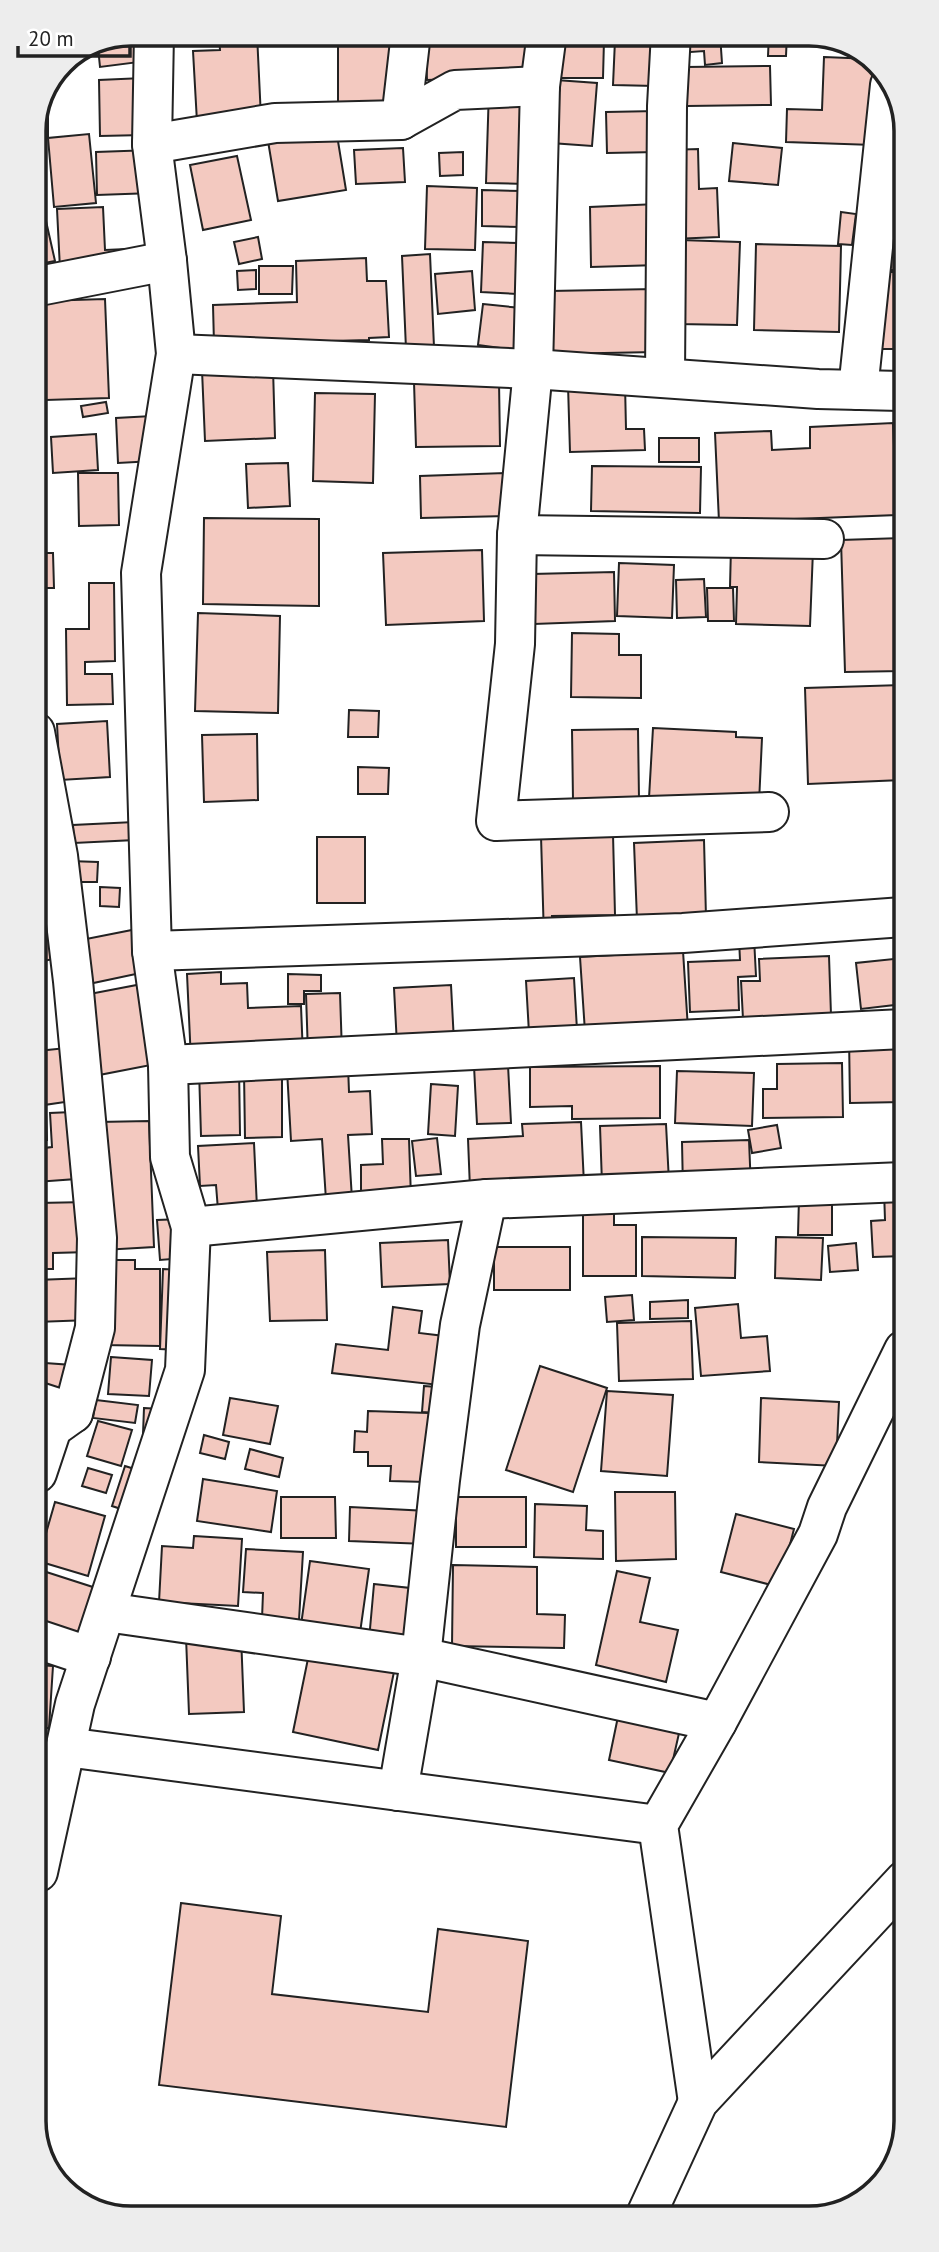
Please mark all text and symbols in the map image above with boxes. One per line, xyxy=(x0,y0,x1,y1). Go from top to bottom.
scale bar xyxy=(18,14,130,58)
text: 20 m xyxy=(28,25,74,52)

